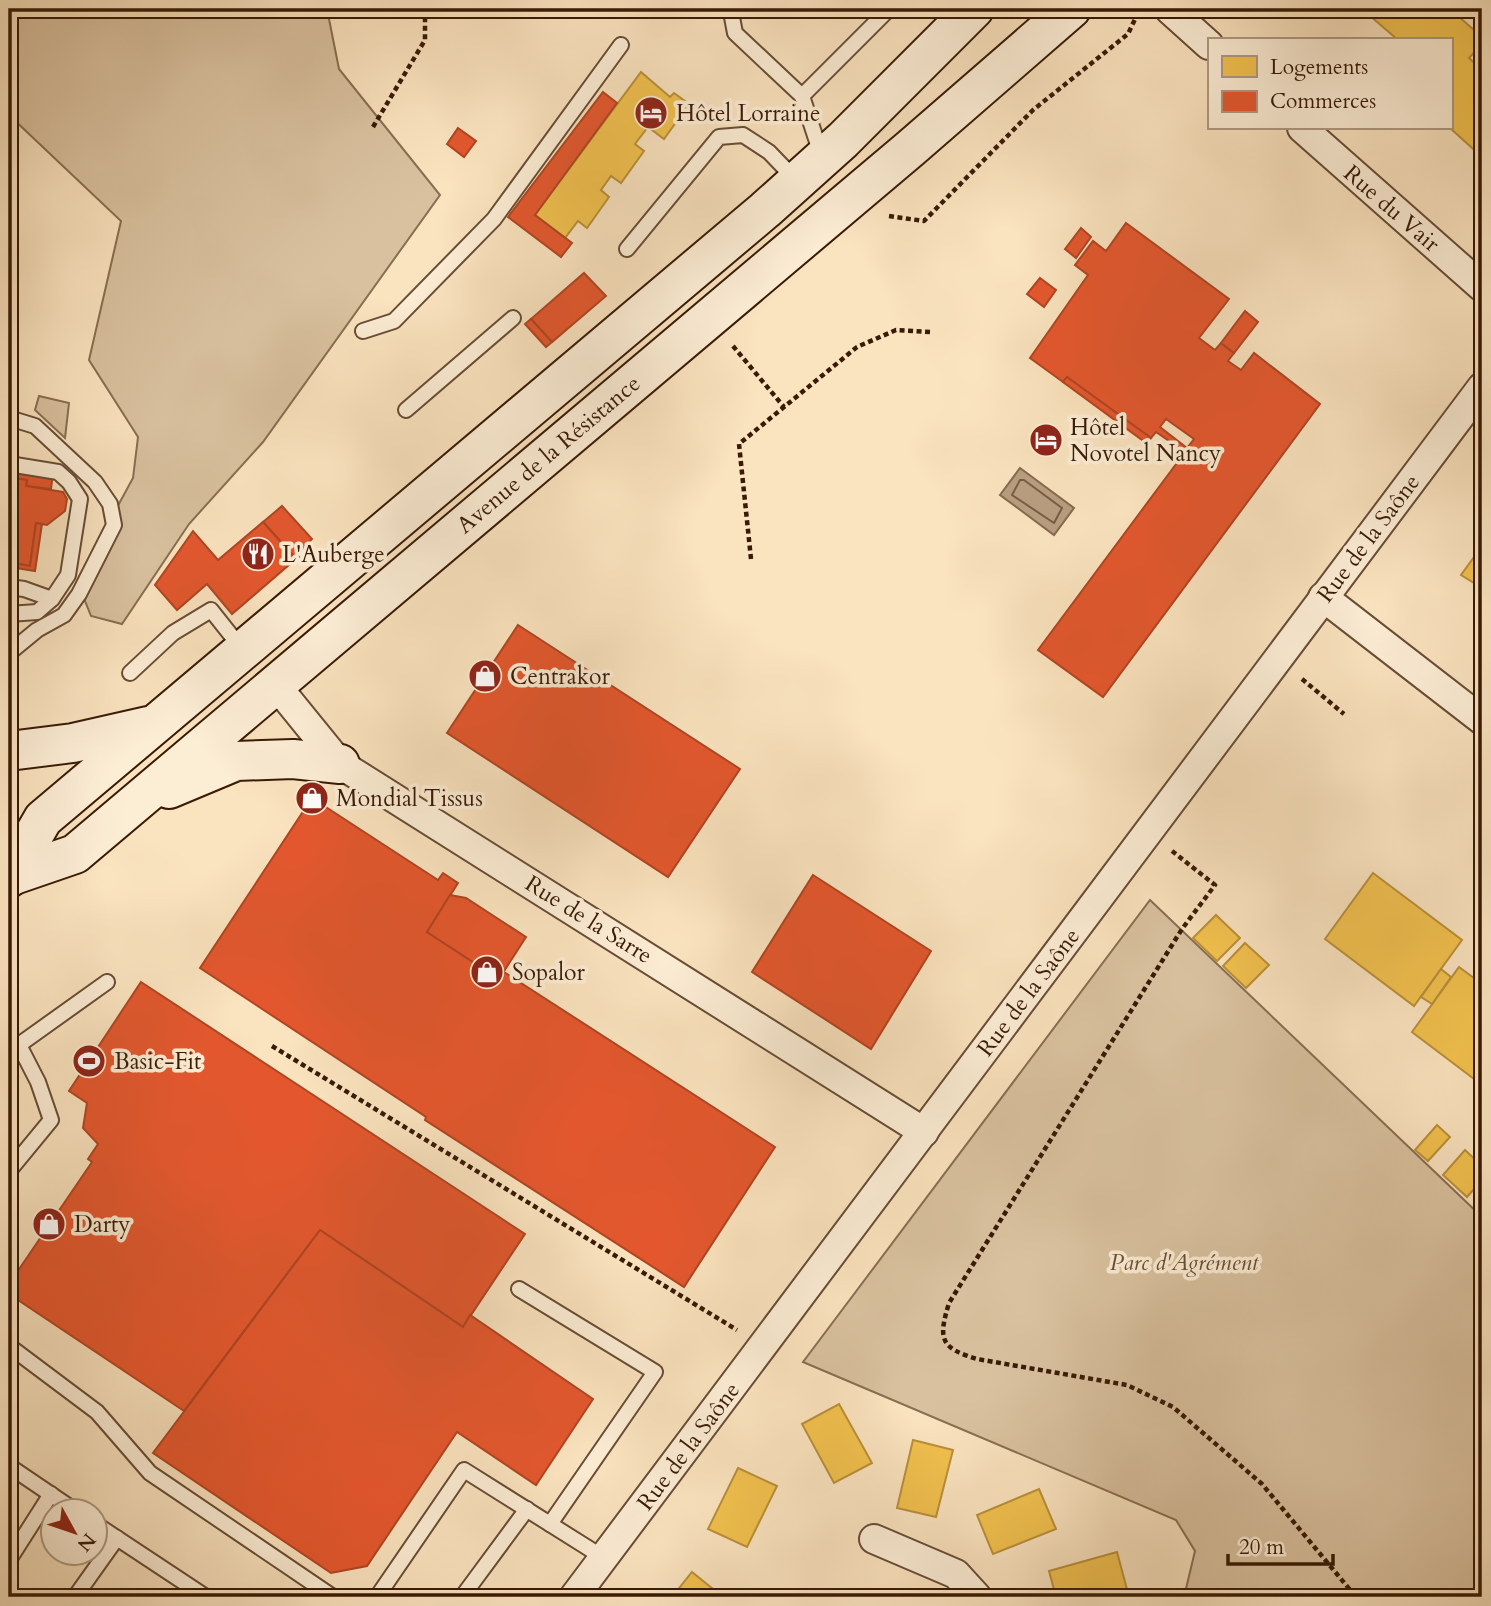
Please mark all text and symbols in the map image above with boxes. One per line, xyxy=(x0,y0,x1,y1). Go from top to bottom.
legend xyxy=(1208,38,1452,130)
text: Logements xyxy=(1270,53,1368,82)
text: Commerces xyxy=(1270,87,1376,116)
hotel icon: Hôtel Lorraine xyxy=(632,94,670,132)
place label: Hôtel Lorraine xyxy=(676,98,820,129)
street label: Rue du Vair xyxy=(1337,158,1447,259)
street label: Avenue de la Résistance xyxy=(450,368,647,541)
place label: Hôtel Novotel Nancy xyxy=(1070,412,1221,469)
hotel icon: Hôtel Novotel Nancy xyxy=(1027,421,1065,459)
street label: Rue de la Saône xyxy=(1310,468,1427,609)
restaurant icon: L'Auberge xyxy=(239,535,277,573)
place label: L'Auberge xyxy=(282,539,385,570)
shop icon: Centrakor xyxy=(466,657,504,695)
place label: Centrakor xyxy=(510,661,610,692)
shop icon: Mondial Tissus xyxy=(293,779,331,817)
place label: Mondial Tissus xyxy=(336,783,483,814)
street label: Rue de la Sarre xyxy=(519,868,658,971)
street label: Rue de la Saône xyxy=(970,922,1087,1063)
shop icon: Sopalor xyxy=(468,953,506,991)
place label: Sopalor xyxy=(512,957,585,988)
sports icon: Basic-Fit xyxy=(70,1042,108,1080)
place label: Basic-Fit xyxy=(114,1046,201,1077)
shop icon: Darty xyxy=(30,1205,68,1243)
place label: Darty xyxy=(74,1209,130,1240)
park label: Parc d'Agrément xyxy=(1110,1247,1260,1278)
street label: Rue de la Saône xyxy=(630,1376,747,1517)
north arrow xyxy=(38,1498,108,1568)
scale bar xyxy=(1228,1522,1334,1566)
text: N xyxy=(71,1528,102,1557)
text: 20 m xyxy=(1239,1533,1284,1562)

